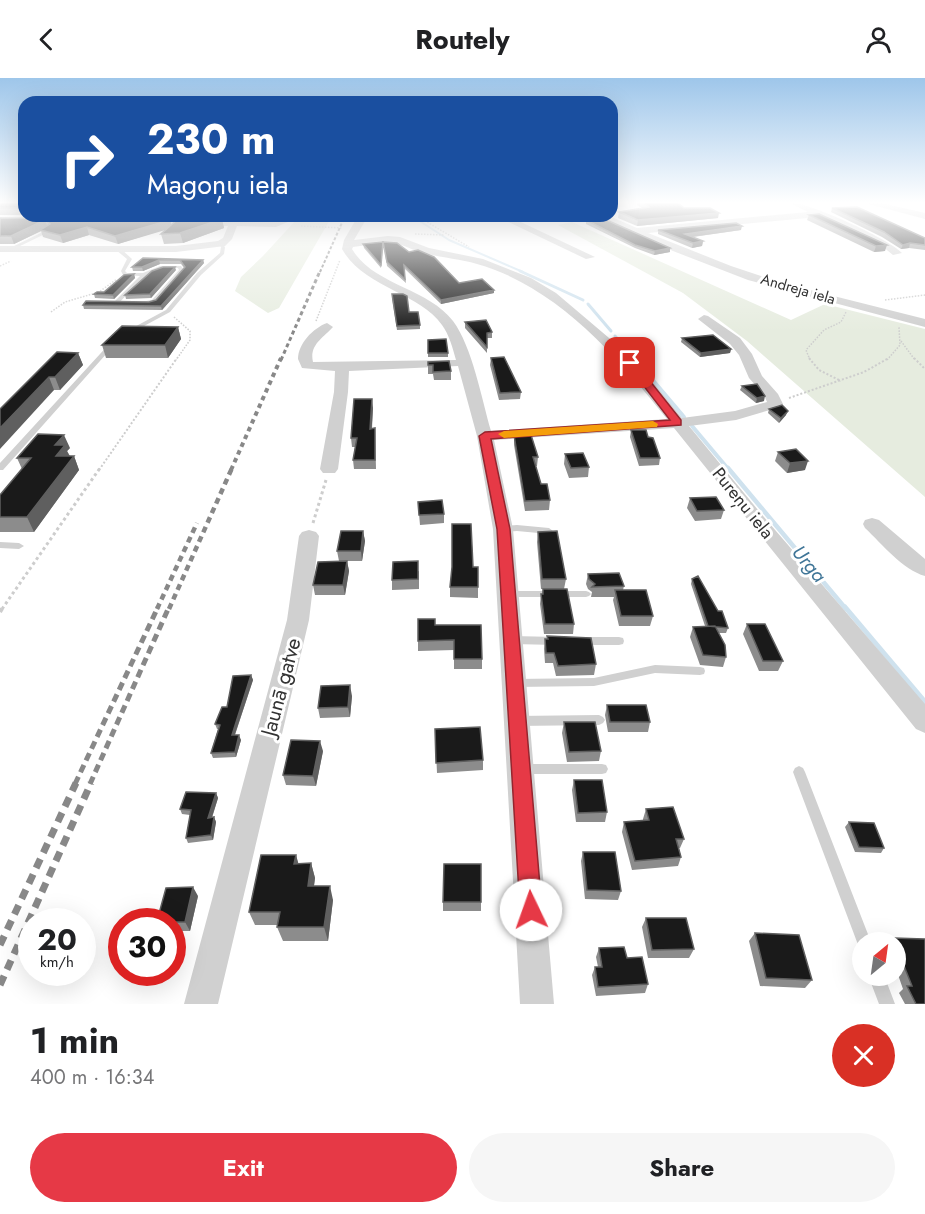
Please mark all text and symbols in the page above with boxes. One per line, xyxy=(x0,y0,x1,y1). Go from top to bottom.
text: Routely xyxy=(415,20,510,59)
icon: back xyxy=(30,23,63,56)
icon: person xyxy=(862,23,895,56)
text: 230 m xyxy=(147,109,275,170)
icon: right xyxy=(48,120,126,198)
text: Magoņu iela xyxy=(147,165,289,204)
street label: Andreja iela xyxy=(758,268,838,310)
pin xyxy=(604,337,655,388)
icon: arrive xyxy=(613,346,646,379)
street label: Pureņu iela xyxy=(706,462,780,544)
water label: Urga xyxy=(785,539,833,589)
street label: Jaunā gatve xyxy=(253,634,309,742)
position arrow xyxy=(499,878,563,942)
speed limit sign: 30 xyxy=(108,908,186,986)
text: 20 xyxy=(37,918,77,961)
north arrow xyxy=(852,932,906,986)
map controls xyxy=(852,932,906,986)
text: km/h xyxy=(40,951,74,973)
text: 1 min xyxy=(30,1014,119,1066)
button: close xyxy=(832,1024,895,1087)
text: 400 m · 16:34 xyxy=(30,1063,154,1092)
button: Exit xyxy=(30,1133,457,1202)
button: Share xyxy=(469,1133,895,1202)

